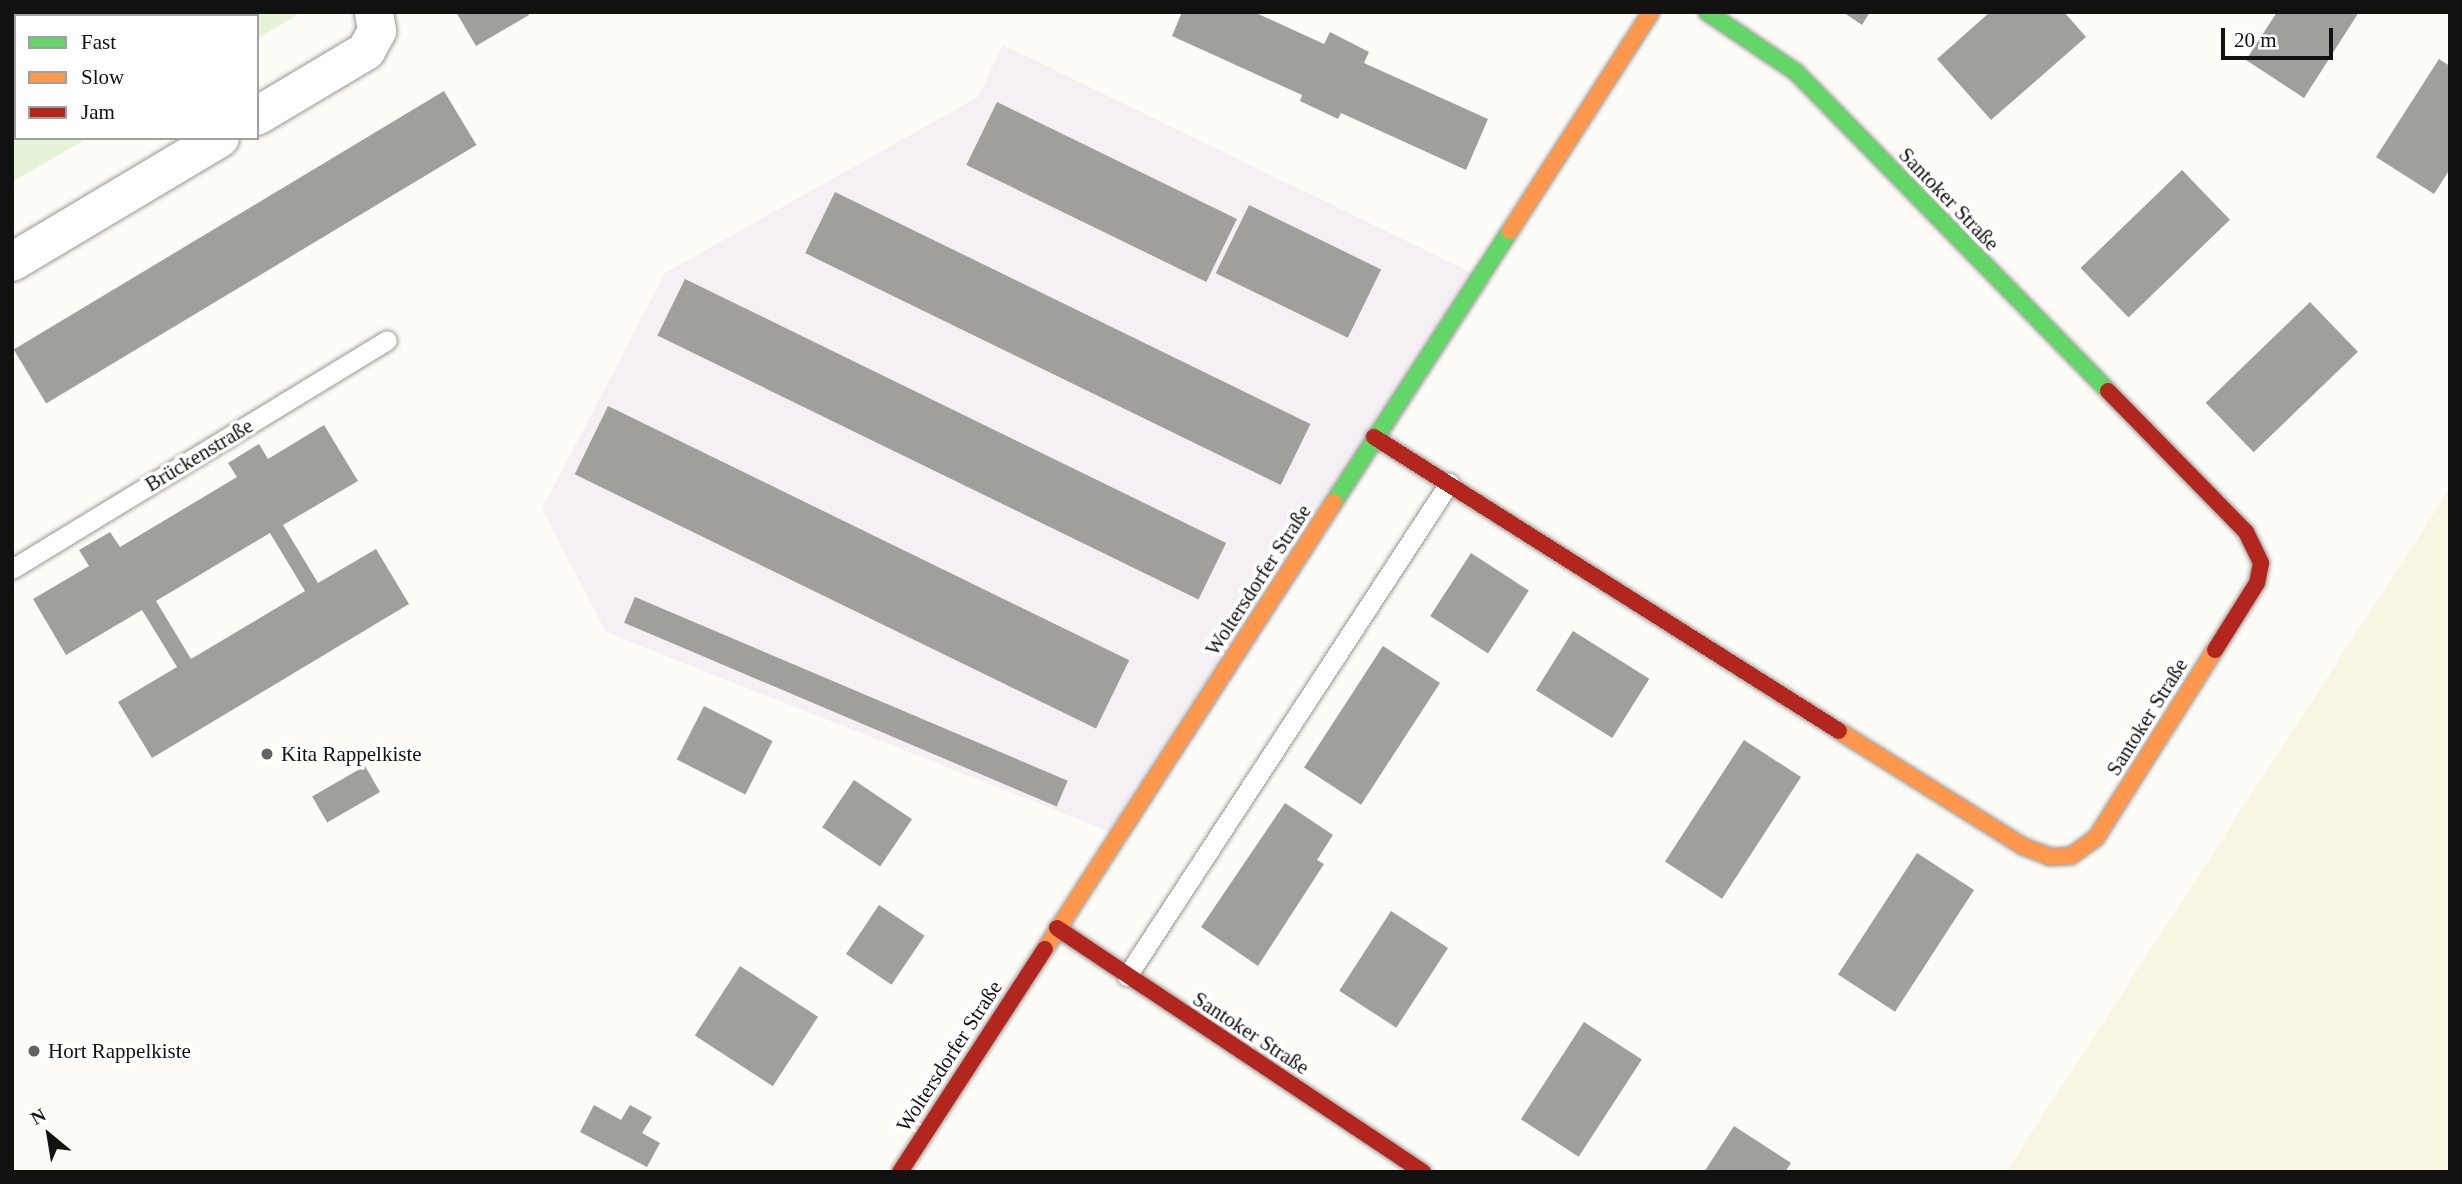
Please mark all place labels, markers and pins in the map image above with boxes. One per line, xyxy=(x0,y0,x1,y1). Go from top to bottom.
place label: Kita Rappelkiste xyxy=(281,741,422,767)
marker: Kita Rappelkiste xyxy=(259,746,275,762)
place label: Hort Rappelkiste xyxy=(48,1038,191,1064)
marker: Hort Rappelkiste xyxy=(26,1043,42,1059)

